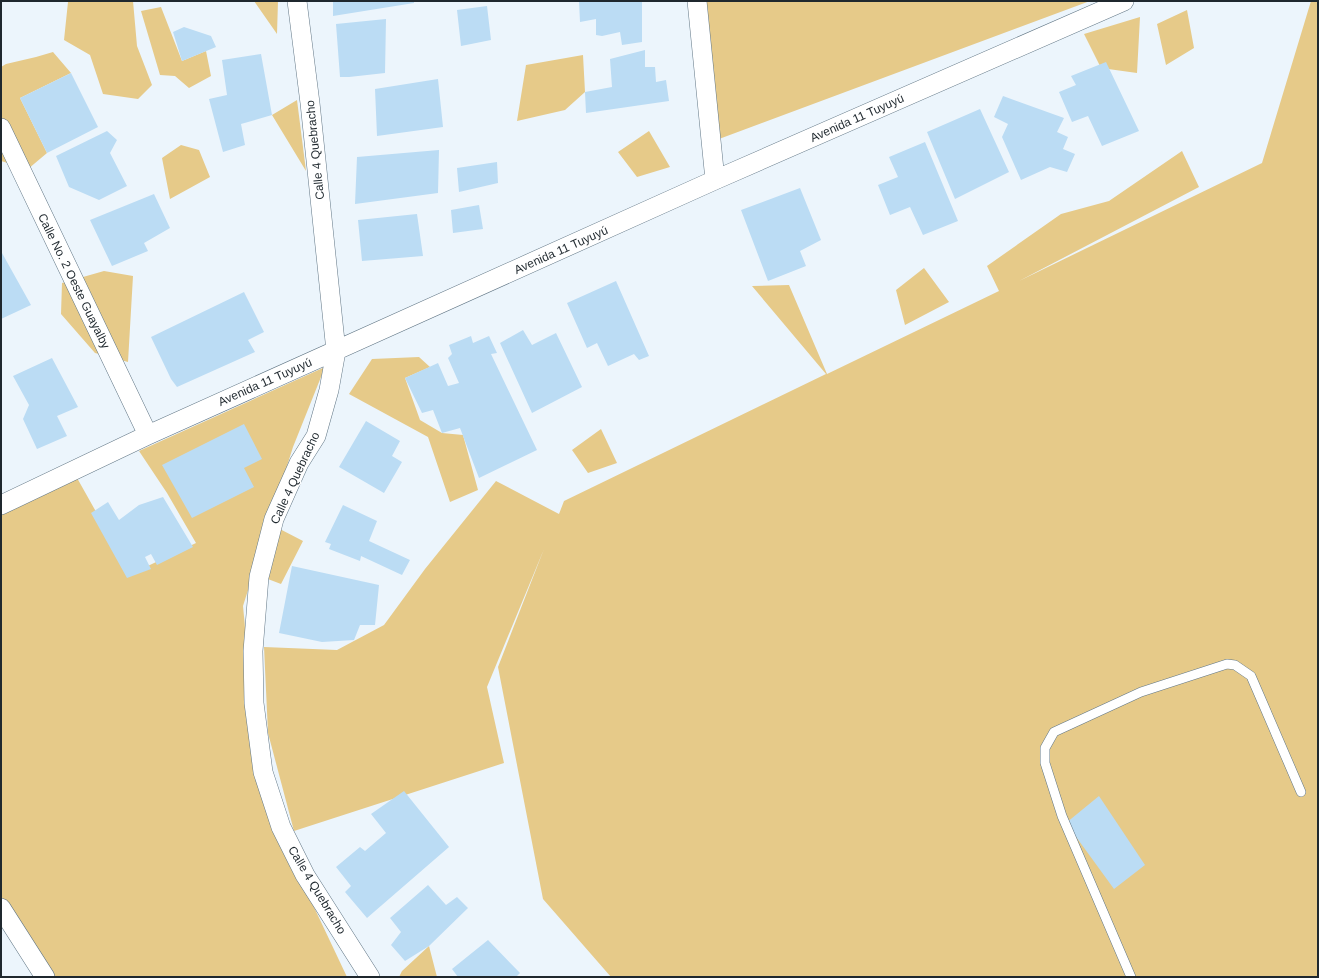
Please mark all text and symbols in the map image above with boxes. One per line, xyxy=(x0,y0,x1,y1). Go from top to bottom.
street label: Avenida 11 Tuyuyú xyxy=(808,91,906,145)
street label: Calle 4 Quebracho xyxy=(303,99,327,200)
street label: Calle No. 2 Oeste Guayalby xyxy=(35,211,113,351)
street label: Avenida 11 Tuyuyú xyxy=(512,223,610,277)
street label: Avenida 11 Tuyuyú xyxy=(216,355,314,409)
street label: Calle 4 Quebracho xyxy=(268,429,323,526)
street label: Calle 4 Quebracho xyxy=(285,844,349,937)

